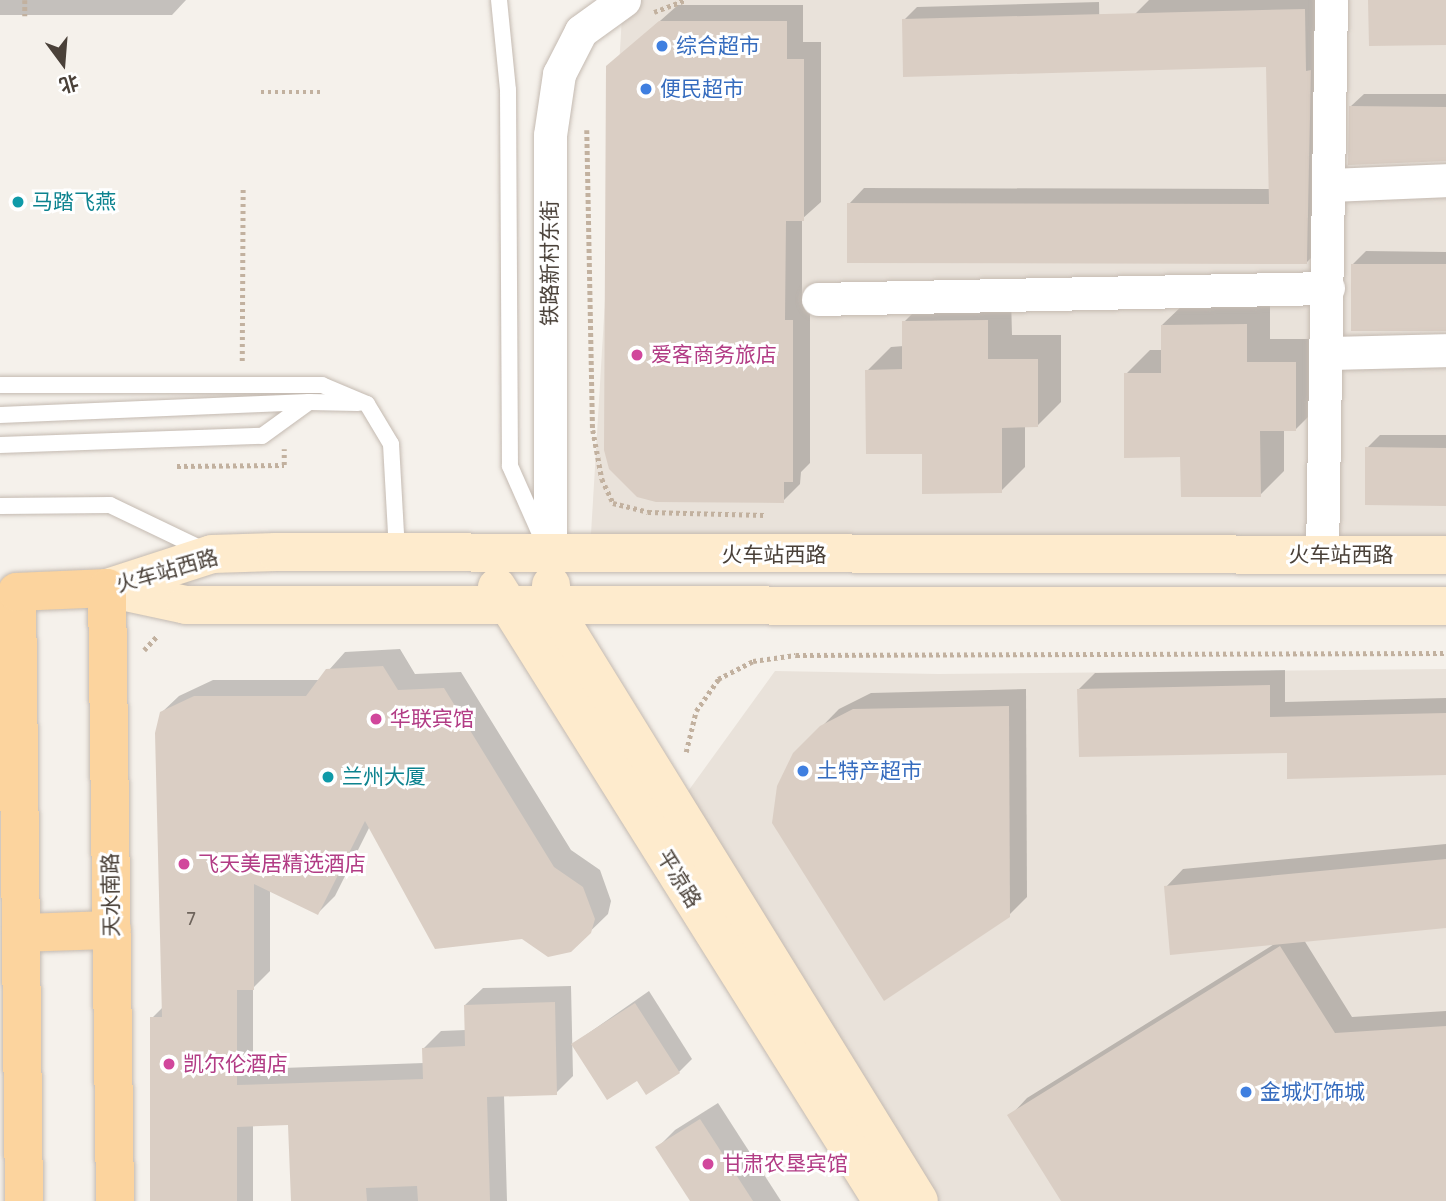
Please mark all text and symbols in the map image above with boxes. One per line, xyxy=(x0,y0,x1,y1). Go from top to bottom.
north arrow xyxy=(28,28,98,98)
place label: 综合超市 xyxy=(676,33,760,59)
marker: 综合超市 xyxy=(654,38,670,54)
text: 北 xyxy=(57,70,81,97)
place label: 便民超市 xyxy=(660,76,744,102)
marker: 便民超市 xyxy=(638,81,654,97)
place label: 马踏飞燕 xyxy=(32,189,116,215)
marker: 马踏飞燕 xyxy=(10,194,26,210)
street label: 铁路新村东街 xyxy=(537,200,563,326)
place label: 爱客商务旅店 xyxy=(651,342,777,368)
marker: 爱客商务旅店 xyxy=(629,347,645,363)
street label: 火车站西路 xyxy=(722,542,826,568)
street label: 火车站西路 xyxy=(1289,542,1393,568)
street label: 火车站西路 xyxy=(113,544,221,598)
place label: 华联宾馆 xyxy=(390,706,474,732)
marker: 华联宾馆 xyxy=(368,711,384,727)
place label: 土特产超市 xyxy=(817,758,922,784)
marker: 土特产超市 xyxy=(795,763,811,779)
place label: 兰州大厦 xyxy=(342,764,426,790)
marker: 兰州大厦 xyxy=(320,769,336,785)
street label: 平凉路 xyxy=(652,846,706,912)
place label: 飞天美居精选酒店 xyxy=(198,851,366,877)
street label: 天水南路 xyxy=(98,853,124,937)
marker: 飞天美居精选酒店 xyxy=(176,856,192,872)
house number: 7 xyxy=(186,908,196,930)
place label: 凯尔伦酒店 xyxy=(183,1051,288,1077)
marker: 凯尔伦酒店 xyxy=(161,1056,177,1072)
place label: 金城灯饰城 xyxy=(1260,1079,1365,1105)
marker: 金城灯饰城 xyxy=(1238,1084,1254,1100)
place label: 甘肃农垦宾馆 xyxy=(722,1151,848,1177)
marker: 甘肃农垦宾馆 xyxy=(700,1156,716,1172)

